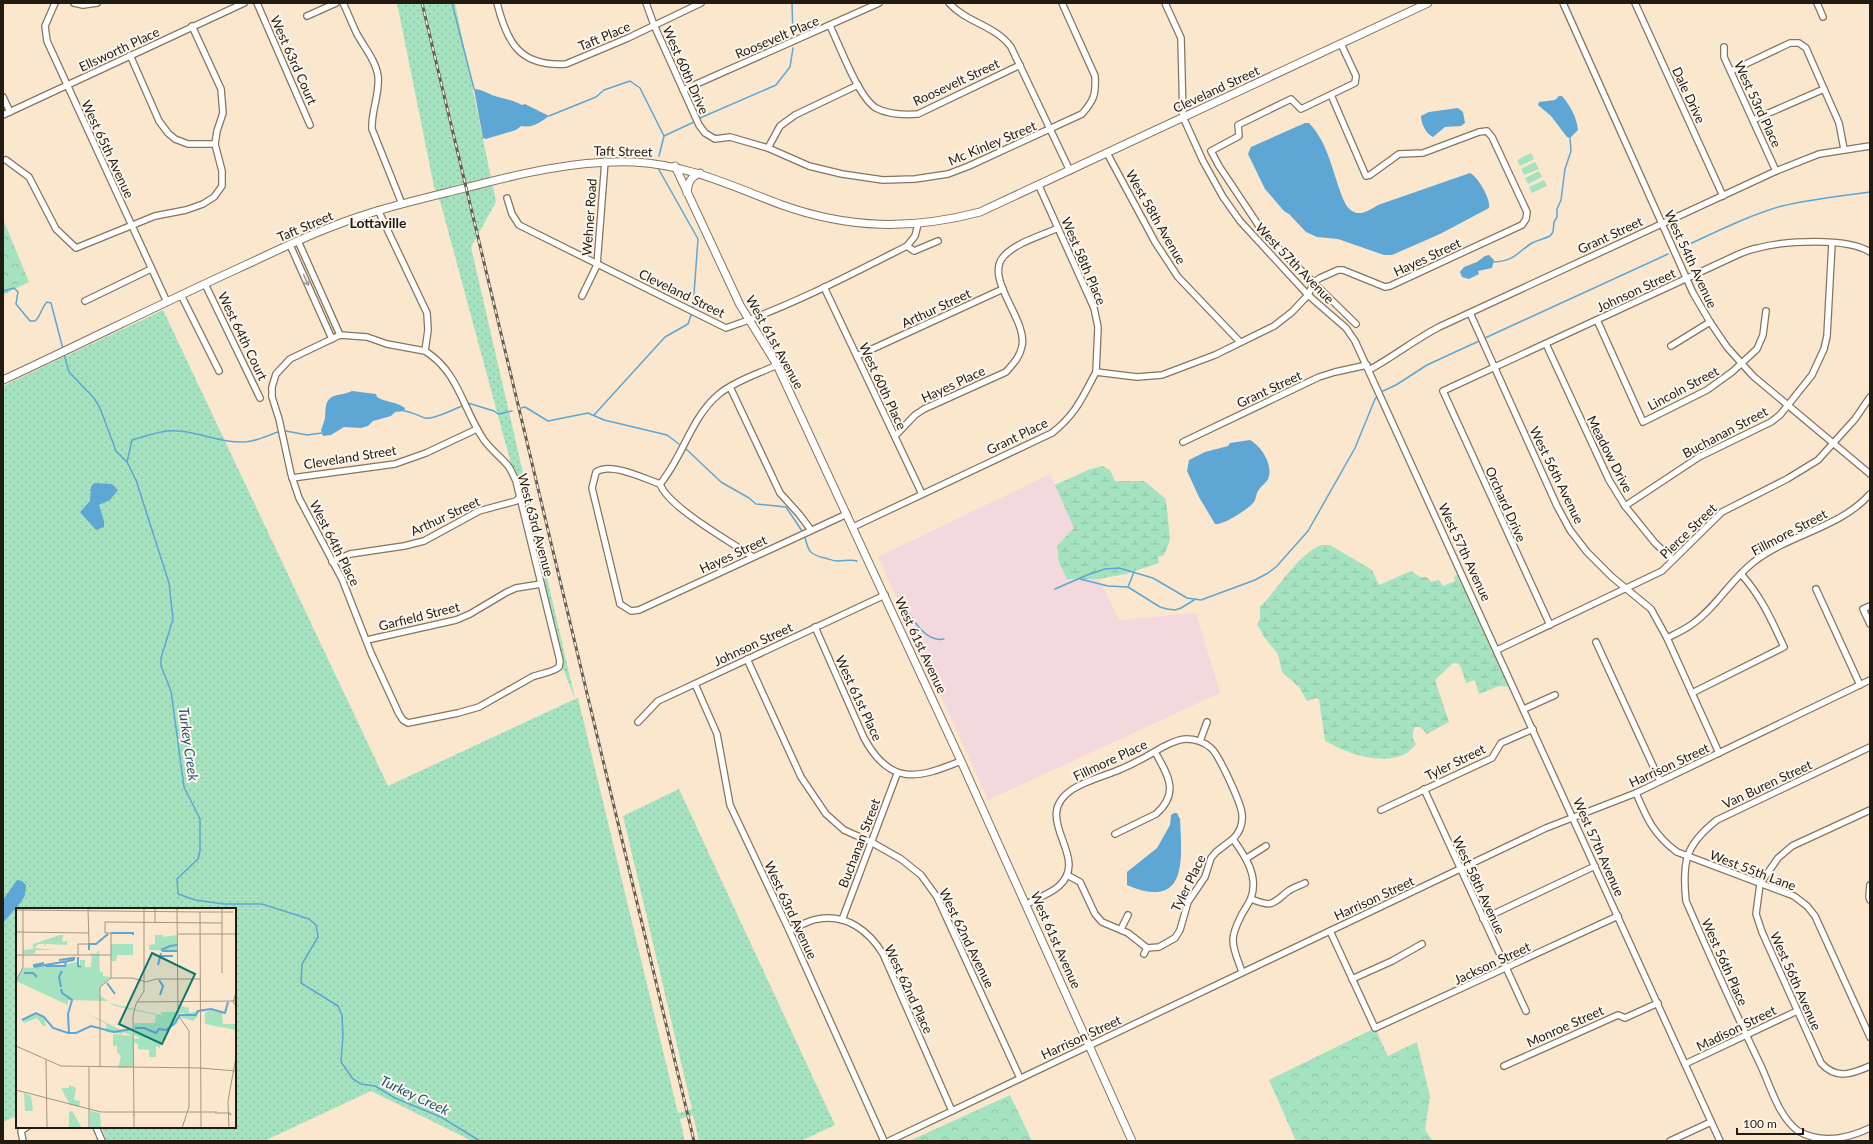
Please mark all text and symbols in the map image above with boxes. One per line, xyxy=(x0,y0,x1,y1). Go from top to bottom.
street label: Roosevelt Place xyxy=(733,12,821,62)
street label: West 63rd Court xyxy=(267,13,321,107)
street label: Taft Place xyxy=(576,18,633,54)
street label: Ellsworth Place xyxy=(76,23,162,75)
street label: West 60th Drive xyxy=(659,24,713,117)
street label: Roosevelt Street xyxy=(910,55,1002,109)
street label: West 53rd Place xyxy=(1731,58,1785,150)
street label: Cleveland Street xyxy=(1170,62,1262,116)
street label: Dale Drive xyxy=(1669,64,1709,126)
street label: West 65th Avenue xyxy=(78,98,138,201)
street label: Mc Kinley Street xyxy=(946,117,1039,169)
street label: Taft Street xyxy=(593,142,653,160)
street label: West 58th Avenue xyxy=(1123,167,1190,267)
street label: Wehner Road xyxy=(578,178,600,256)
street label: Taft Street xyxy=(275,207,336,245)
street label: West 54th Avenue xyxy=(1661,208,1721,311)
street label: Grant Street xyxy=(1575,213,1645,257)
district label: Lottaville xyxy=(350,214,407,231)
street label: West 58th Place xyxy=(1058,215,1110,307)
street label: West 57th Avenue xyxy=(1252,219,1338,307)
street label: Hayes Street xyxy=(1391,234,1464,280)
street label: Cleveland Street xyxy=(636,265,728,321)
street label: Johnson Street xyxy=(1594,265,1678,315)
one-way arrow xyxy=(303,274,310,286)
street label: Arthur Street xyxy=(899,285,974,331)
street label: West 64th Court xyxy=(215,289,271,383)
street label: West 61st Avenue xyxy=(743,292,807,392)
street label: West 60th Place xyxy=(856,340,910,432)
street label: Hayes Place xyxy=(919,362,988,406)
street label: Lincoln Street xyxy=(1645,362,1722,413)
street label: Grant Street xyxy=(1234,367,1304,411)
street label: Buchanan Street xyxy=(1680,403,1771,461)
street label: Meadow Drive xyxy=(1584,413,1636,495)
street label: Grant Place xyxy=(984,414,1050,458)
street label: West 56th Avenue xyxy=(1527,424,1588,526)
street label: Cleveland Street xyxy=(303,442,398,472)
street label: Orchard Drive xyxy=(1482,464,1530,544)
street label: West 63rd Avenue xyxy=(515,472,557,578)
street label: Arthur Street xyxy=(408,493,483,539)
street label: West 64th Place xyxy=(307,498,363,589)
street label: Pierce Street xyxy=(1656,500,1720,562)
street label: West 57th Avenue xyxy=(1435,501,1495,604)
street label: Fillmore Street xyxy=(1748,505,1830,559)
street label: Hayes Street xyxy=(697,531,770,577)
street label: West 61st Avenue xyxy=(892,594,950,696)
street label: Garfield Street xyxy=(377,598,461,634)
street label: Johnson Street xyxy=(711,619,795,669)
street label: West 61st Place xyxy=(832,653,886,743)
water label: Turkey Creek xyxy=(175,706,203,782)
street label: Fillmore Place xyxy=(1071,736,1150,784)
street label: Harrison Street xyxy=(1626,739,1712,791)
street label: Tyler Street xyxy=(1422,740,1488,783)
street label: Van Buren Street xyxy=(1720,756,1814,812)
street label: West 57th Avenue xyxy=(1570,795,1628,899)
street label: Buchanan Street xyxy=(835,796,883,890)
street label: West 58th Avenue xyxy=(1449,834,1509,937)
street label: West 55th Lane xyxy=(1708,846,1798,894)
street label: Tyler Place xyxy=(1167,852,1209,914)
street label: West 63rd Avenue xyxy=(761,859,821,962)
street label: Harrison Street xyxy=(1331,872,1417,924)
street label: West 62nd Avenue xyxy=(936,886,998,990)
street label: West 61st Avenue xyxy=(1027,889,1085,991)
inset map xyxy=(16,908,236,1128)
street label: West 56th Place xyxy=(1699,916,1751,1008)
street label: West 56th Avenue xyxy=(1767,929,1825,1033)
street label: Jackson Street xyxy=(1451,938,1533,988)
street label: West 62nd Place xyxy=(881,942,937,1036)
street label: Monroe Street xyxy=(1524,1002,1606,1050)
street label: Madison Street xyxy=(1694,1002,1779,1054)
street label: Harrison Street xyxy=(1038,1011,1124,1063)
water label: Turkey Creek xyxy=(378,1072,453,1119)
scale bar xyxy=(1737,1110,1803,1136)
text: 100 m xyxy=(1743,1116,1777,1131)

